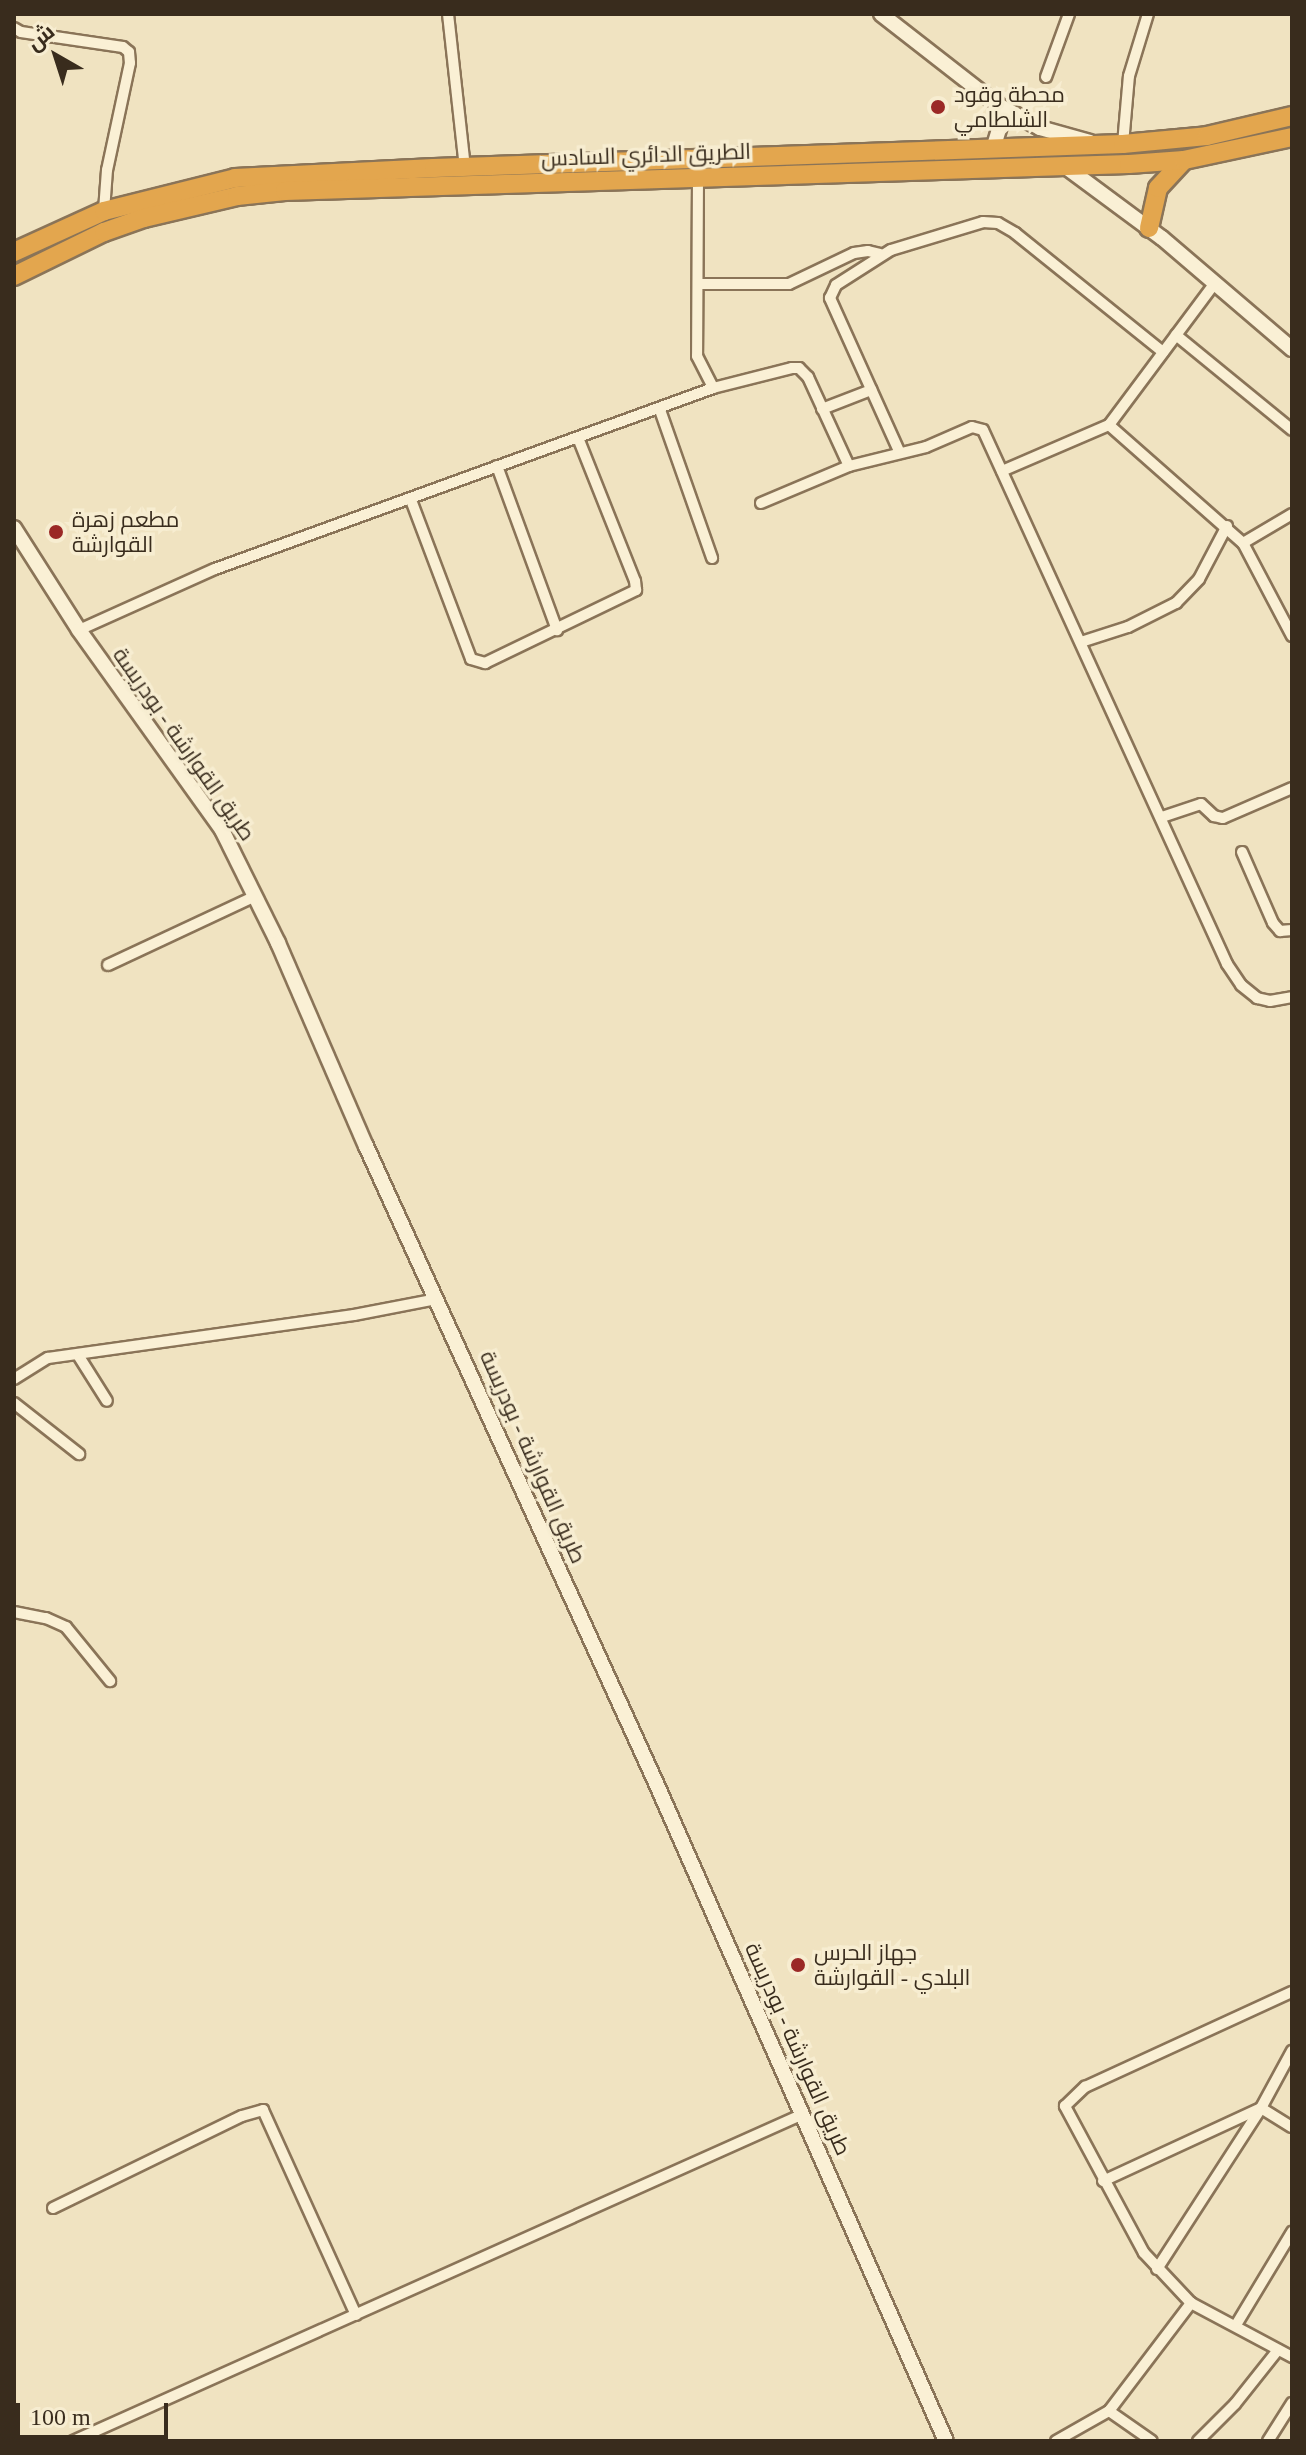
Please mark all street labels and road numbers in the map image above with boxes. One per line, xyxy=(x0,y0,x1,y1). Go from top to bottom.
street label: الطريق الدائري السادس xyxy=(541,138,751,172)
street label: طريق القوارشة - بودريسة xyxy=(107,642,261,846)
street label: طريق القوارشة - بودريسة xyxy=(474,1347,592,1567)
street label: طريق القوارشة - بودريسة xyxy=(739,1939,857,2159)

